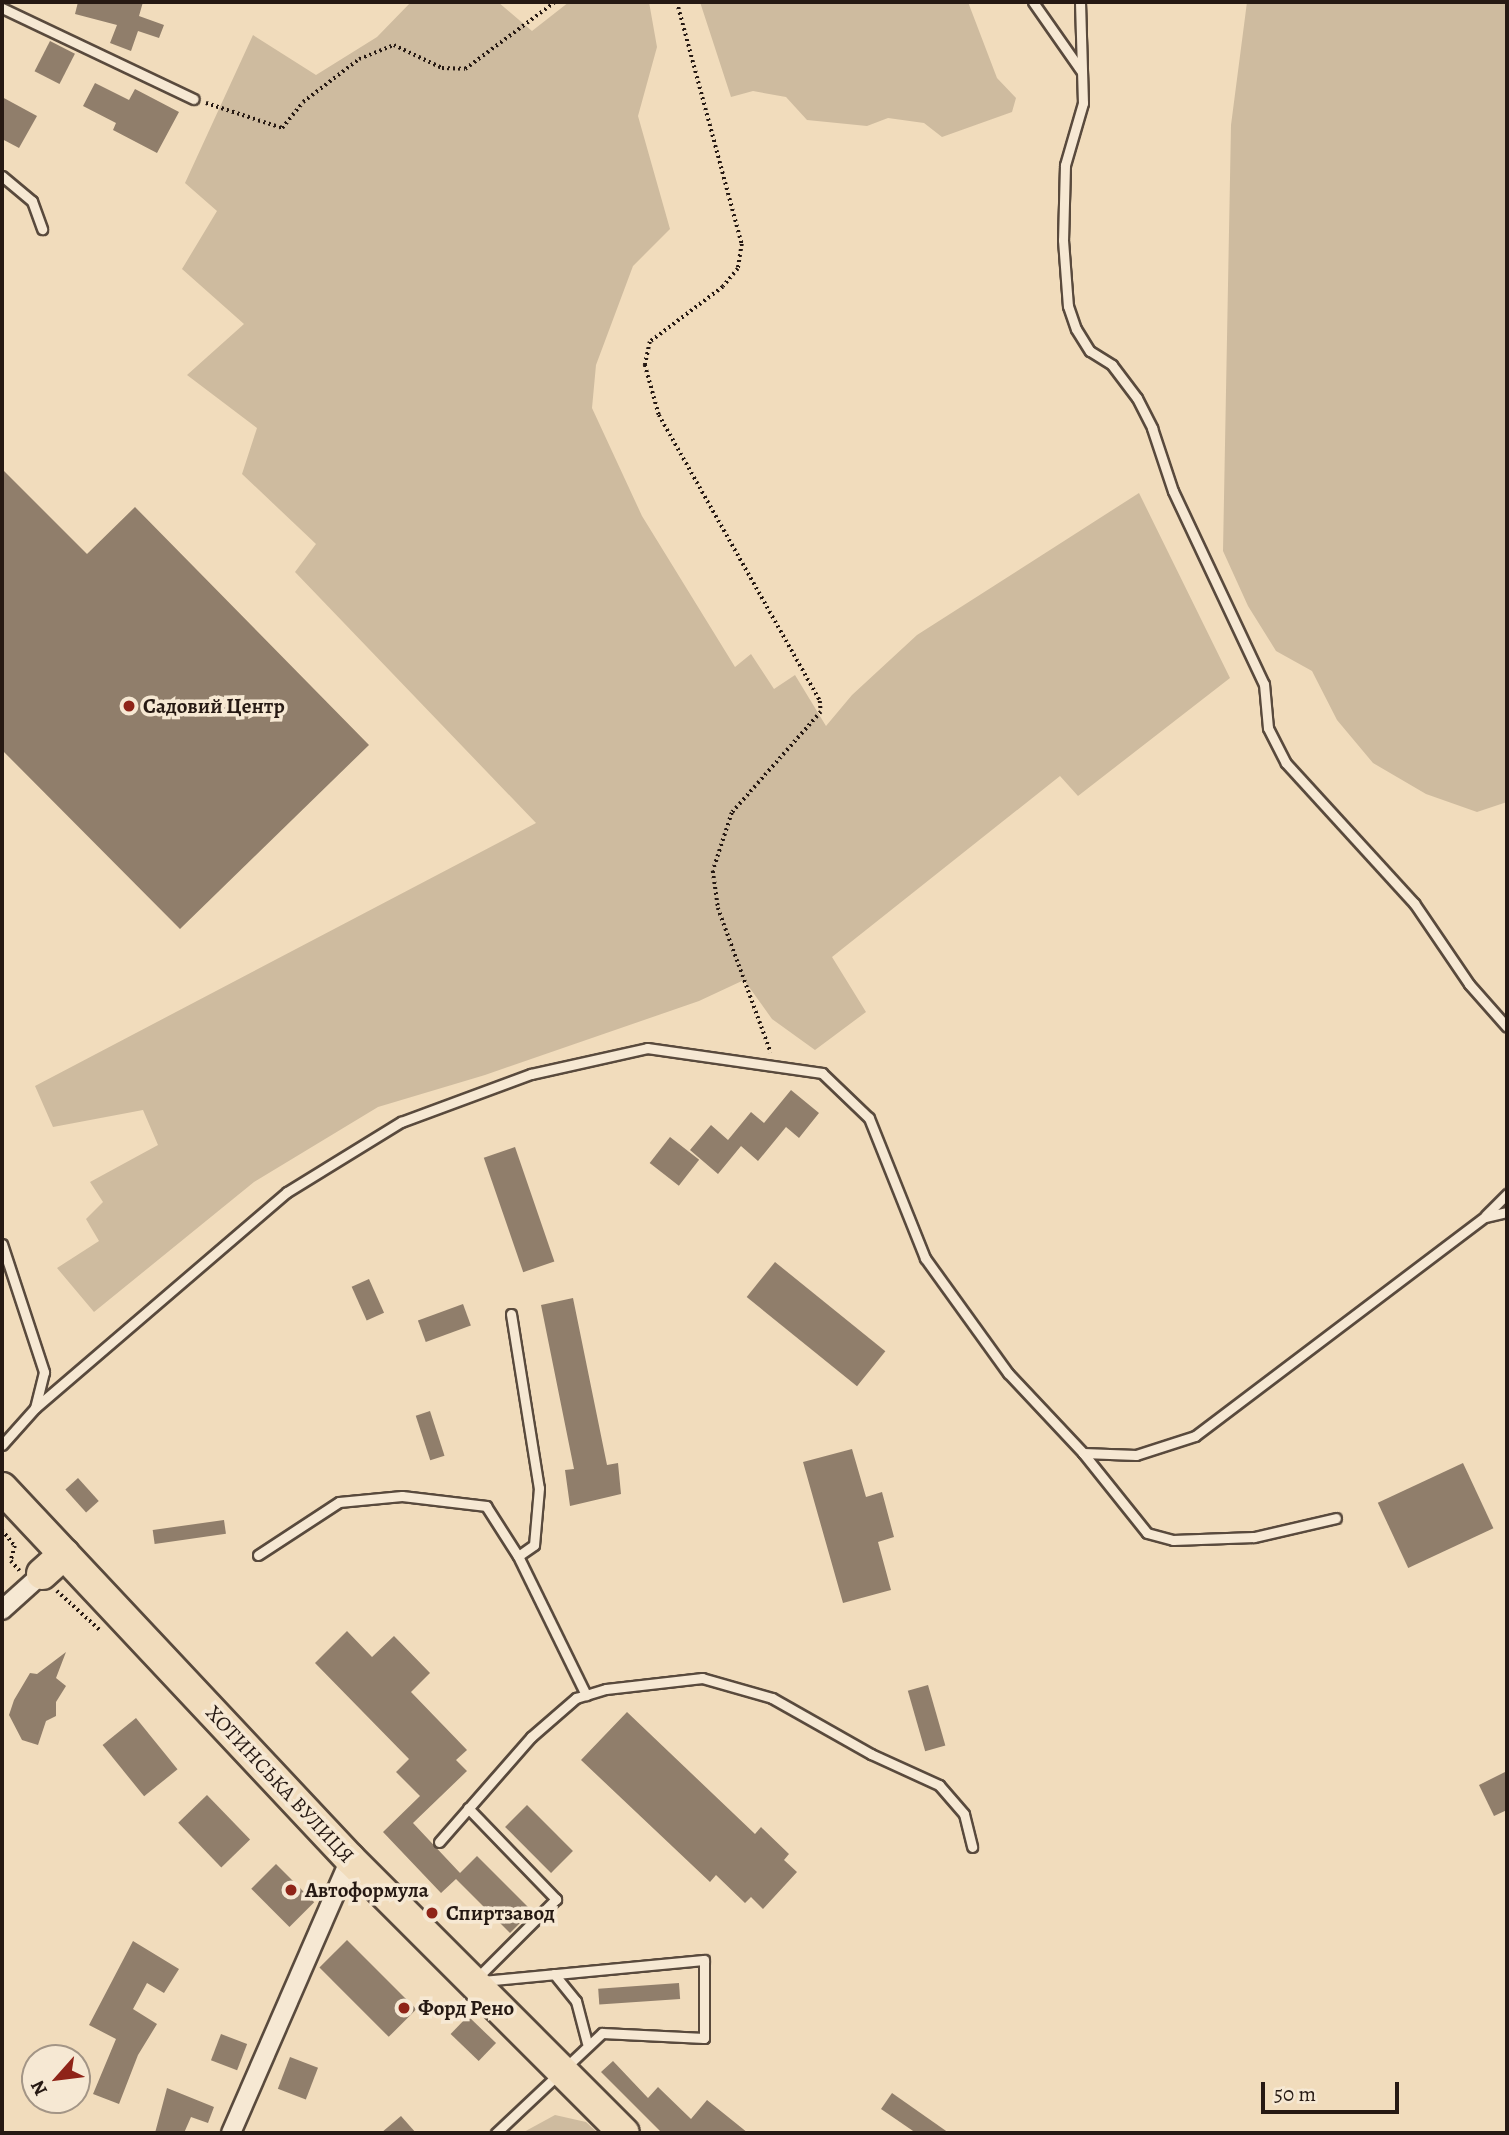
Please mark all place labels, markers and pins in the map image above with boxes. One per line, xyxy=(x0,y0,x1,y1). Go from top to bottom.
place label: Садовий Центр xyxy=(143,693,285,719)
marker: Садовий Центр xyxy=(121,698,137,714)
place label: Автоформула xyxy=(305,1877,429,1903)
marker: Автоформула xyxy=(283,1882,299,1898)
place label: Спиртзавод xyxy=(446,1900,555,1926)
marker: Спиртзавод xyxy=(424,1905,440,1921)
place label: Форд Рено xyxy=(418,1995,514,2021)
marker: Форд Рено xyxy=(396,2000,412,2016)

